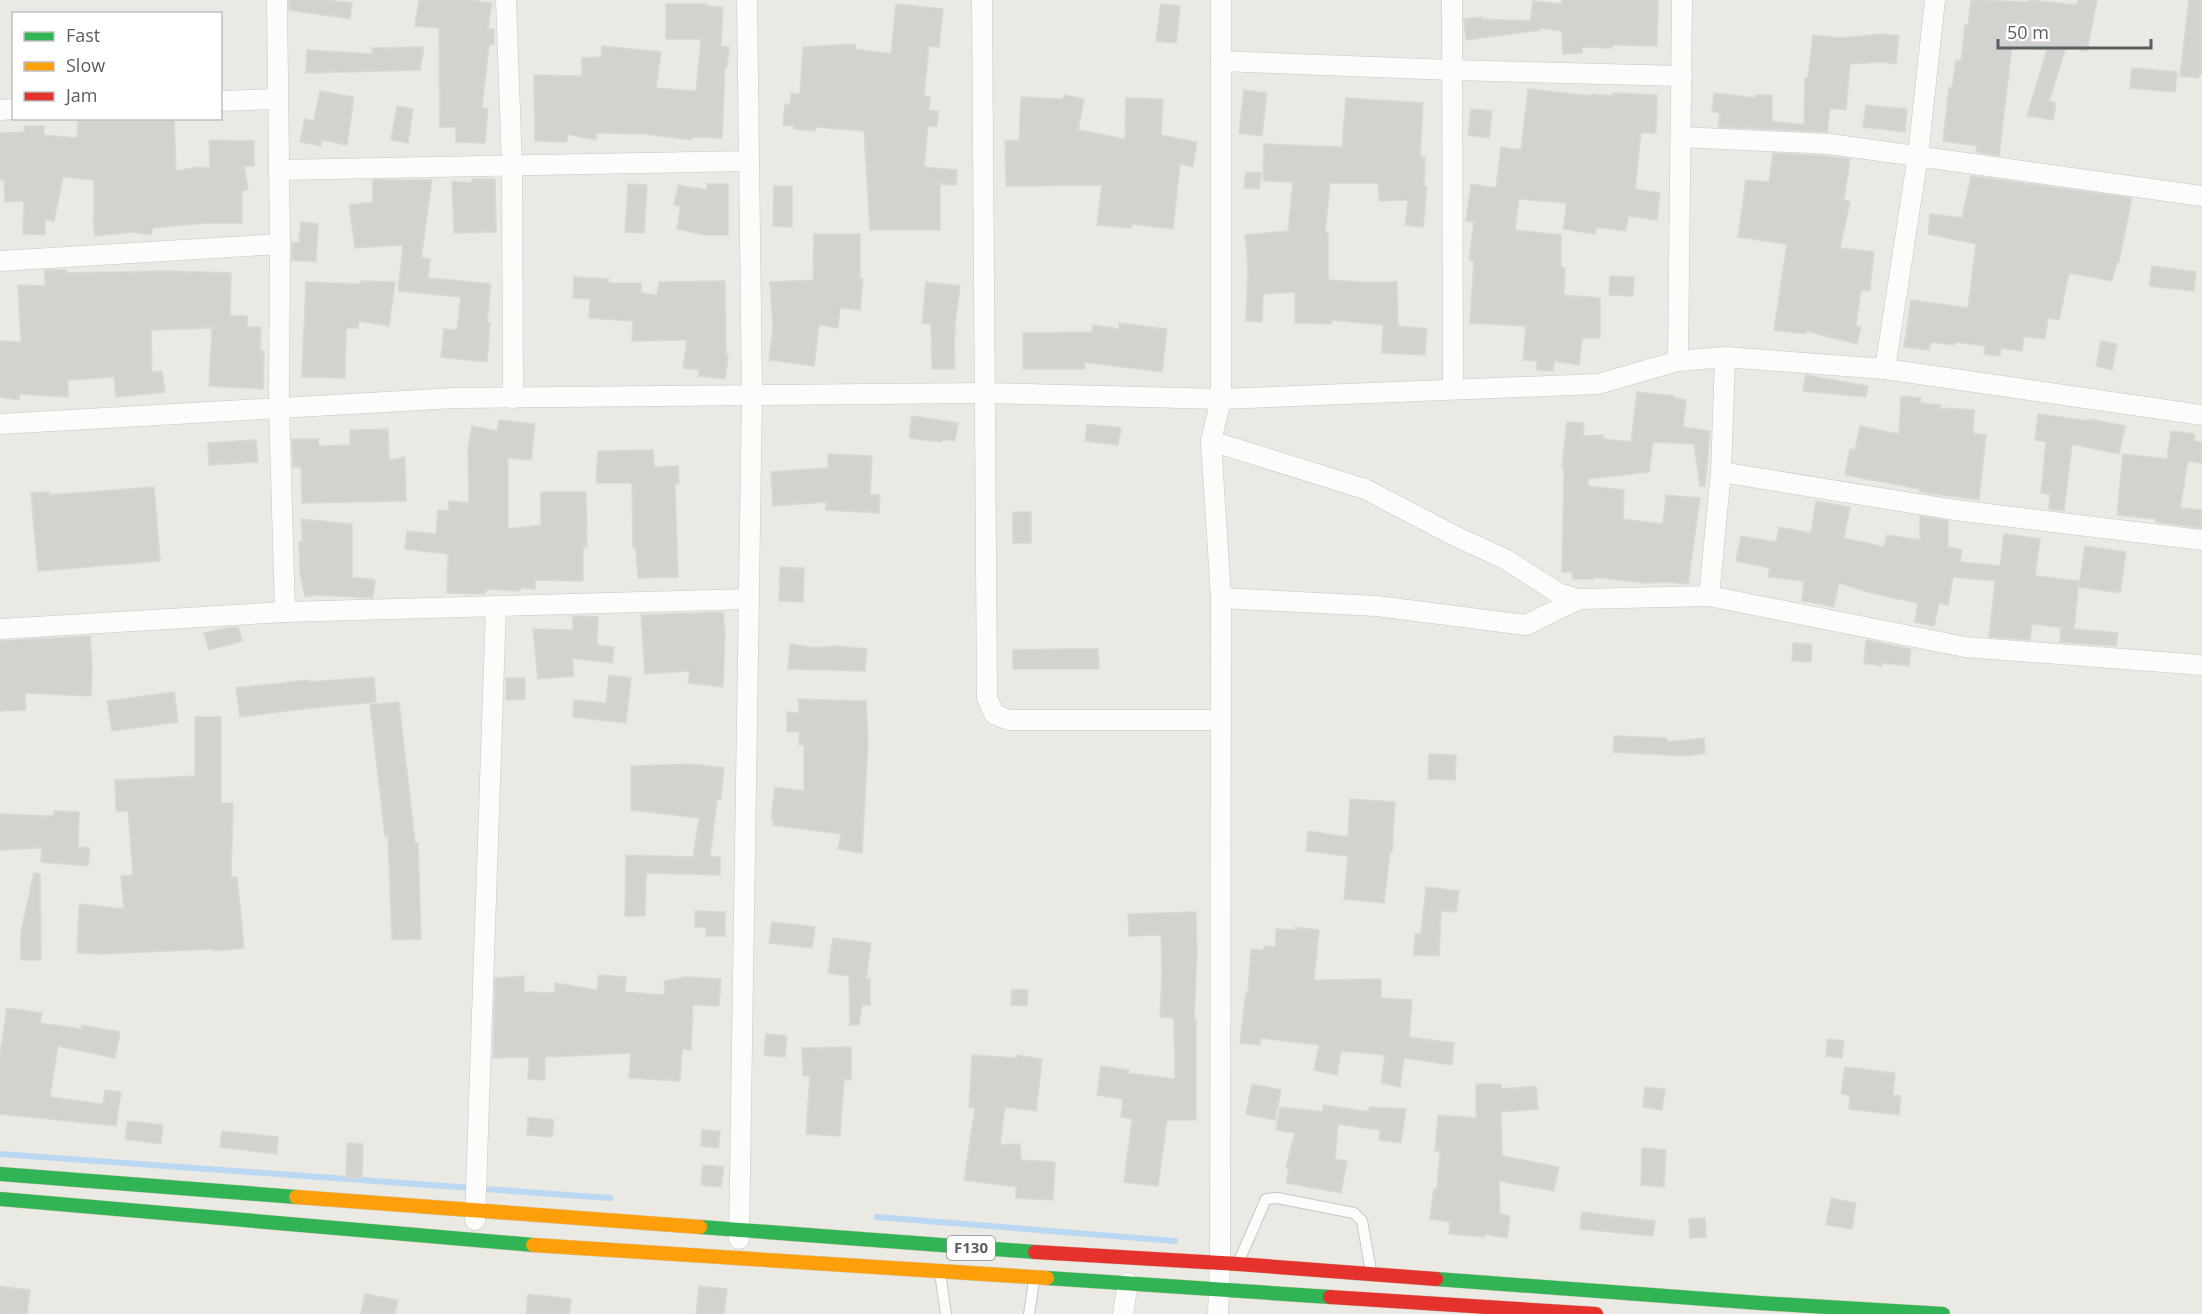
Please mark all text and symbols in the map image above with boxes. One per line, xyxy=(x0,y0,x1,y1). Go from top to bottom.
legend xyxy=(12,12,222,120)
scale bar xyxy=(1998,12,2151,50)
text: 50 m xyxy=(2007,20,2049,44)
text: Fast xyxy=(66,23,100,47)
text: Slow xyxy=(66,53,105,77)
text: Jam xyxy=(64,83,98,107)
road number: F130 xyxy=(947,1236,995,1260)

